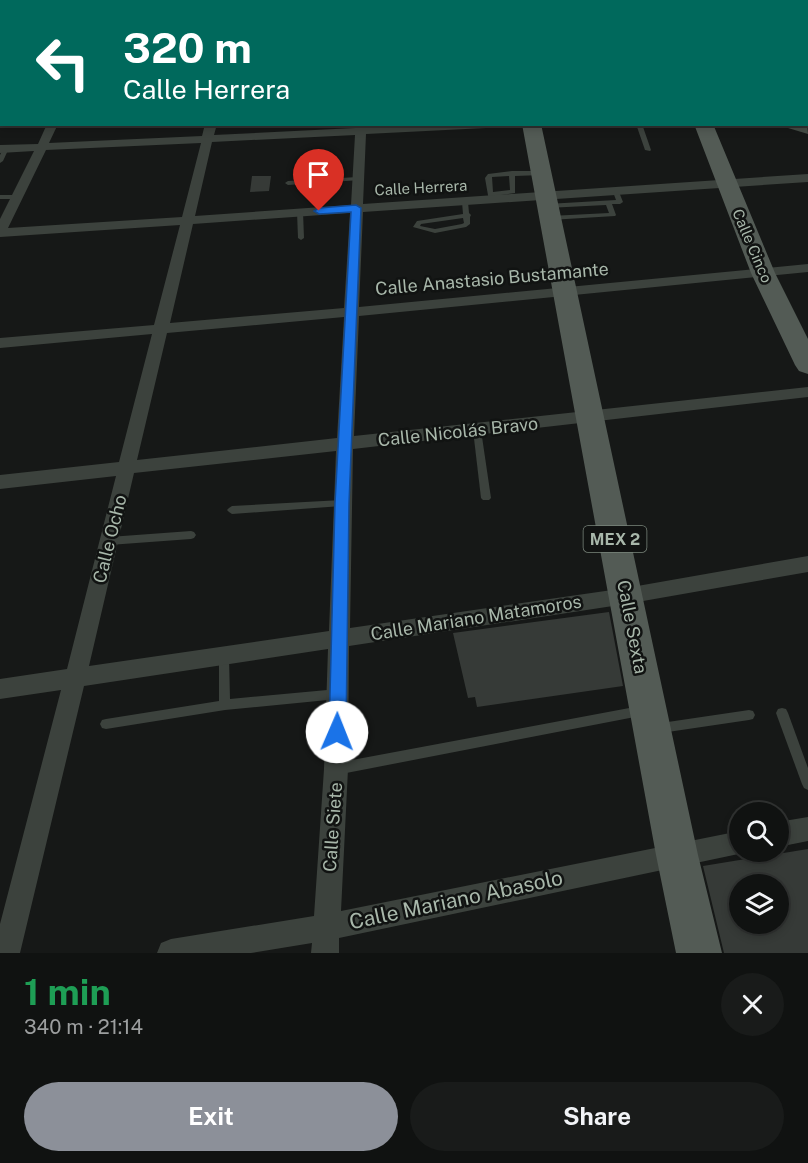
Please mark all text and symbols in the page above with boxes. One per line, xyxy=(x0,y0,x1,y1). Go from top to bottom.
text: 320 m xyxy=(123,23,252,72)
icon: left xyxy=(24,24,102,102)
text: Calle Herrera xyxy=(123,73,290,105)
pin xyxy=(293,149,344,211)
icon: arrive xyxy=(302,158,335,191)
street label: Calle Herrera xyxy=(374,177,468,198)
street label: Calle Cinco xyxy=(729,206,776,285)
street label: Calle Anastasio Bustamante xyxy=(374,258,610,299)
street label: Calle Nicolás Bravo xyxy=(377,413,539,450)
street label: Calle Ocho xyxy=(88,493,131,585)
road number: MEX 2 xyxy=(584,526,646,552)
street label: Calle Sexta xyxy=(613,578,652,676)
street label: Calle Mariano Matamoros xyxy=(369,590,583,645)
position arrow xyxy=(305,700,369,764)
street label: Calle Siete xyxy=(319,781,346,873)
map controls xyxy=(729,802,789,934)
button: search xyxy=(729,802,789,862)
street label: Calle Mariano Abasolo xyxy=(347,865,565,934)
button: layers xyxy=(729,874,789,934)
text: 1 min xyxy=(24,971,111,1013)
button: close xyxy=(721,973,784,1036)
text: 340 m · 21:14 xyxy=(24,1015,143,1039)
button: Exit xyxy=(24,1082,398,1151)
button: Share xyxy=(410,1082,784,1151)

